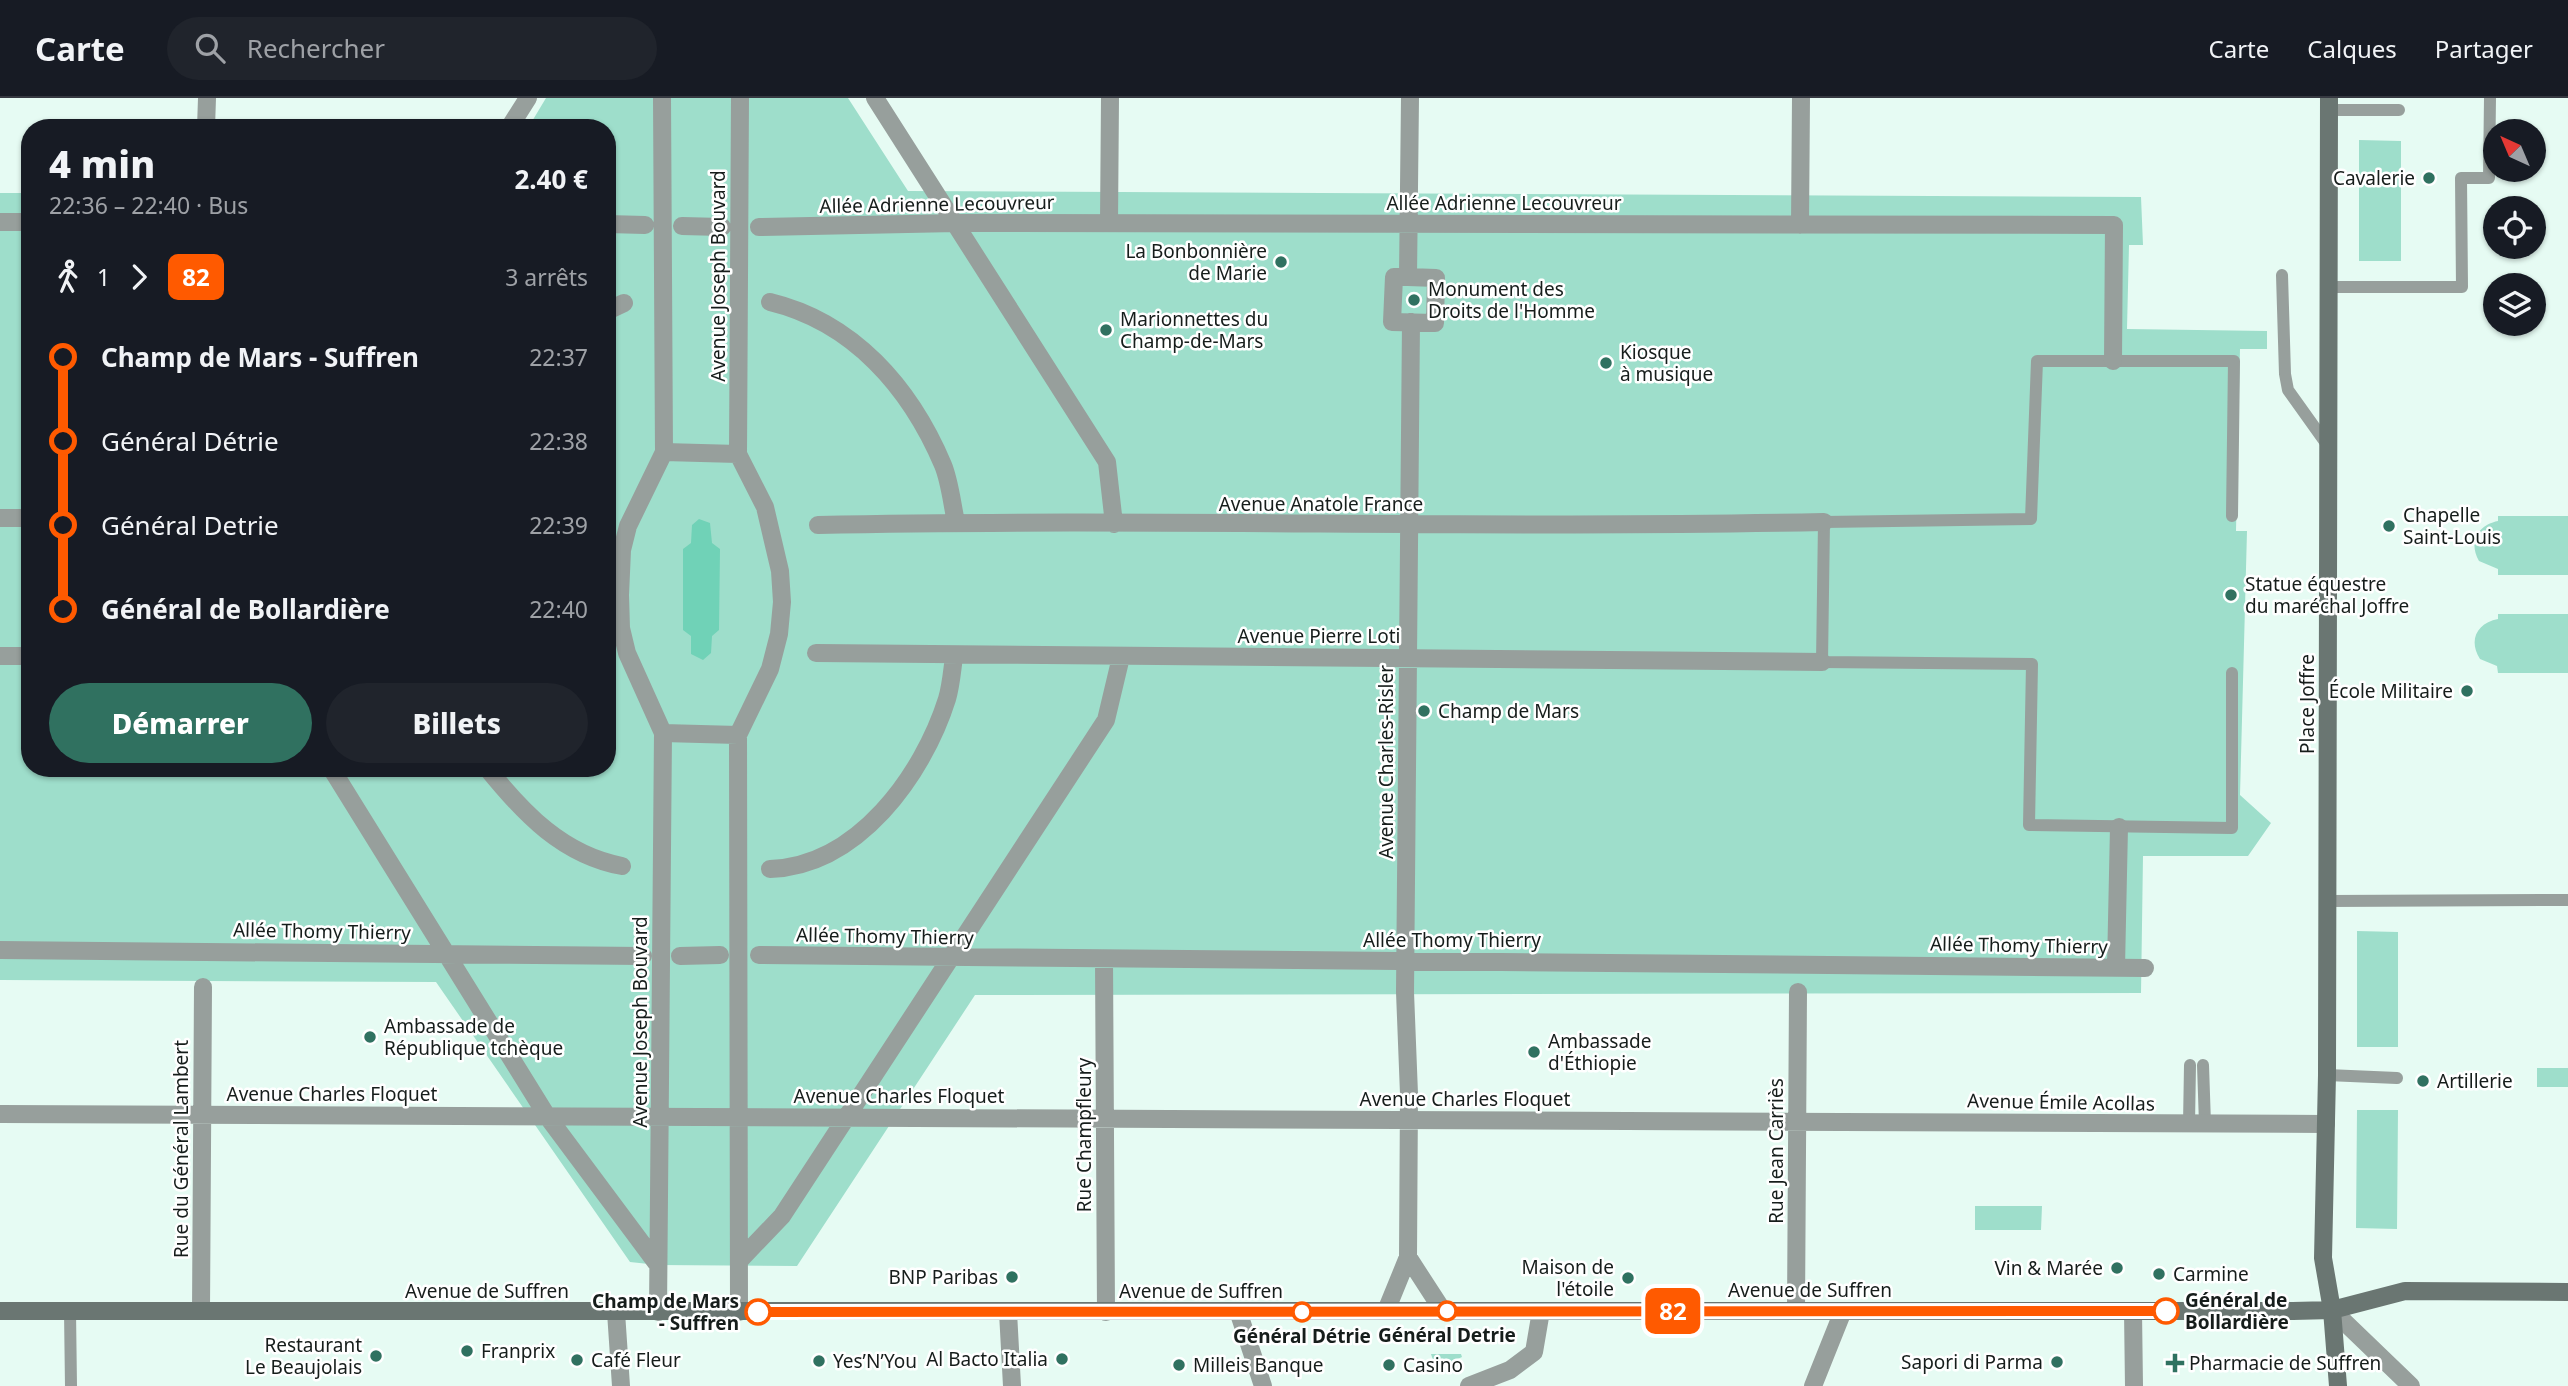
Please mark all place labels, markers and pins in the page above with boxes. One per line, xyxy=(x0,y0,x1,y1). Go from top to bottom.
place label: Cavalerie xyxy=(2333,165,2415,191)
marker: Cavalerie xyxy=(2421,170,2437,186)
place label: La Bonbonnière de Marie xyxy=(1125,238,1267,286)
marker: La Bonbonnière de Marie xyxy=(1273,254,1289,270)
place label: Monument des Droits de l'Homme xyxy=(1428,276,1595,324)
marker: Monument des Droits de l'Homme xyxy=(1406,292,1422,308)
place label: Marionnettes du Champ-de-Mars xyxy=(1120,306,1268,354)
marker: Marionnettes du Champ-de-Mars xyxy=(1098,322,1114,338)
place label: Kiosque à musique xyxy=(1620,339,1713,387)
marker: Kiosque à musique xyxy=(1598,355,1614,371)
place label: Chapelle Saint-Louis xyxy=(2403,502,2501,550)
marker: Chapelle Saint-Louis xyxy=(2381,518,2397,534)
place label: Statue équestre du maréchal Joffre xyxy=(2245,571,2409,619)
marker: Statue équestre du maréchal Joffre xyxy=(2223,587,2239,603)
place label: École Militaire xyxy=(2329,678,2453,704)
marker: École Militaire xyxy=(2459,683,2475,699)
place label: Champ de Mars xyxy=(1438,698,1579,724)
marker: Champ de Mars xyxy=(1416,703,1432,719)
place label: Ambassade de République tchèque xyxy=(384,1013,563,1061)
place label: Ambassade d'Éthiopie xyxy=(1548,1028,1652,1076)
marker: Ambassade de République tchèque xyxy=(362,1029,378,1045)
marker: Ambassade d'Éthiopie xyxy=(1526,1044,1542,1060)
place label: Artillerie xyxy=(2437,1068,2513,1094)
marker: Artillerie xyxy=(2415,1073,2431,1089)
place label: Maison de l'étoile xyxy=(1522,1254,1614,1302)
place label: Vin & Marée xyxy=(1994,1255,2103,1281)
marker: Vin & Marée xyxy=(2109,1260,2125,1276)
place label: Carmine xyxy=(2173,1261,2249,1287)
place label: BNP Paribas xyxy=(888,1264,998,1290)
marker: Carmine xyxy=(2151,1266,2167,1282)
marker: BNP Paribas xyxy=(1004,1269,1020,1285)
marker: Maison de l'étoile xyxy=(1620,1270,1636,1286)
place label: Général de Bollardière xyxy=(2185,1287,2289,1335)
place label: Champ de Mars - Suffren xyxy=(592,1288,739,1336)
marker: Général de Bollardière xyxy=(2153,1298,2179,1324)
marker: Champ de Mars - Suffren xyxy=(745,1299,771,1325)
marker: Général Detrie xyxy=(1437,1301,1457,1321)
marker: Général Détrie xyxy=(1292,1302,1312,1322)
place label: Général Detrie xyxy=(1378,1322,1516,1348)
place label: Général Détrie xyxy=(1233,1323,1371,1349)
place label: Restaurant Le Beaujolais xyxy=(245,1332,362,1380)
place label: Franprix xyxy=(481,1338,555,1364)
marker: Franprix xyxy=(459,1343,475,1359)
place label: Al Bacto Italia xyxy=(926,1346,1048,1372)
place label: Café Fleur xyxy=(591,1347,681,1373)
marker: Restaurant Le Beaujolais xyxy=(368,1348,384,1364)
place label: Yes’N’You xyxy=(833,1348,917,1374)
place label: Sapori di Parma xyxy=(1901,1349,2043,1375)
place label: Pharmacie de Suffren xyxy=(2189,1350,2381,1376)
marker: Al Bacto Italia xyxy=(1054,1351,1070,1367)
marker: Café Fleur xyxy=(569,1352,585,1368)
place label: Milleis Banque xyxy=(1193,1352,1324,1378)
place label: Casino xyxy=(1403,1352,1463,1378)
marker: Yes’N’You xyxy=(811,1353,827,1369)
marker: Sapori di Parma xyxy=(2049,1354,2065,1370)
marker: Pharmacie de Suffren xyxy=(2167,1355,2183,1371)
marker: Milleis Banque xyxy=(1171,1357,1187,1373)
marker: Casino xyxy=(1381,1357,1397,1373)

